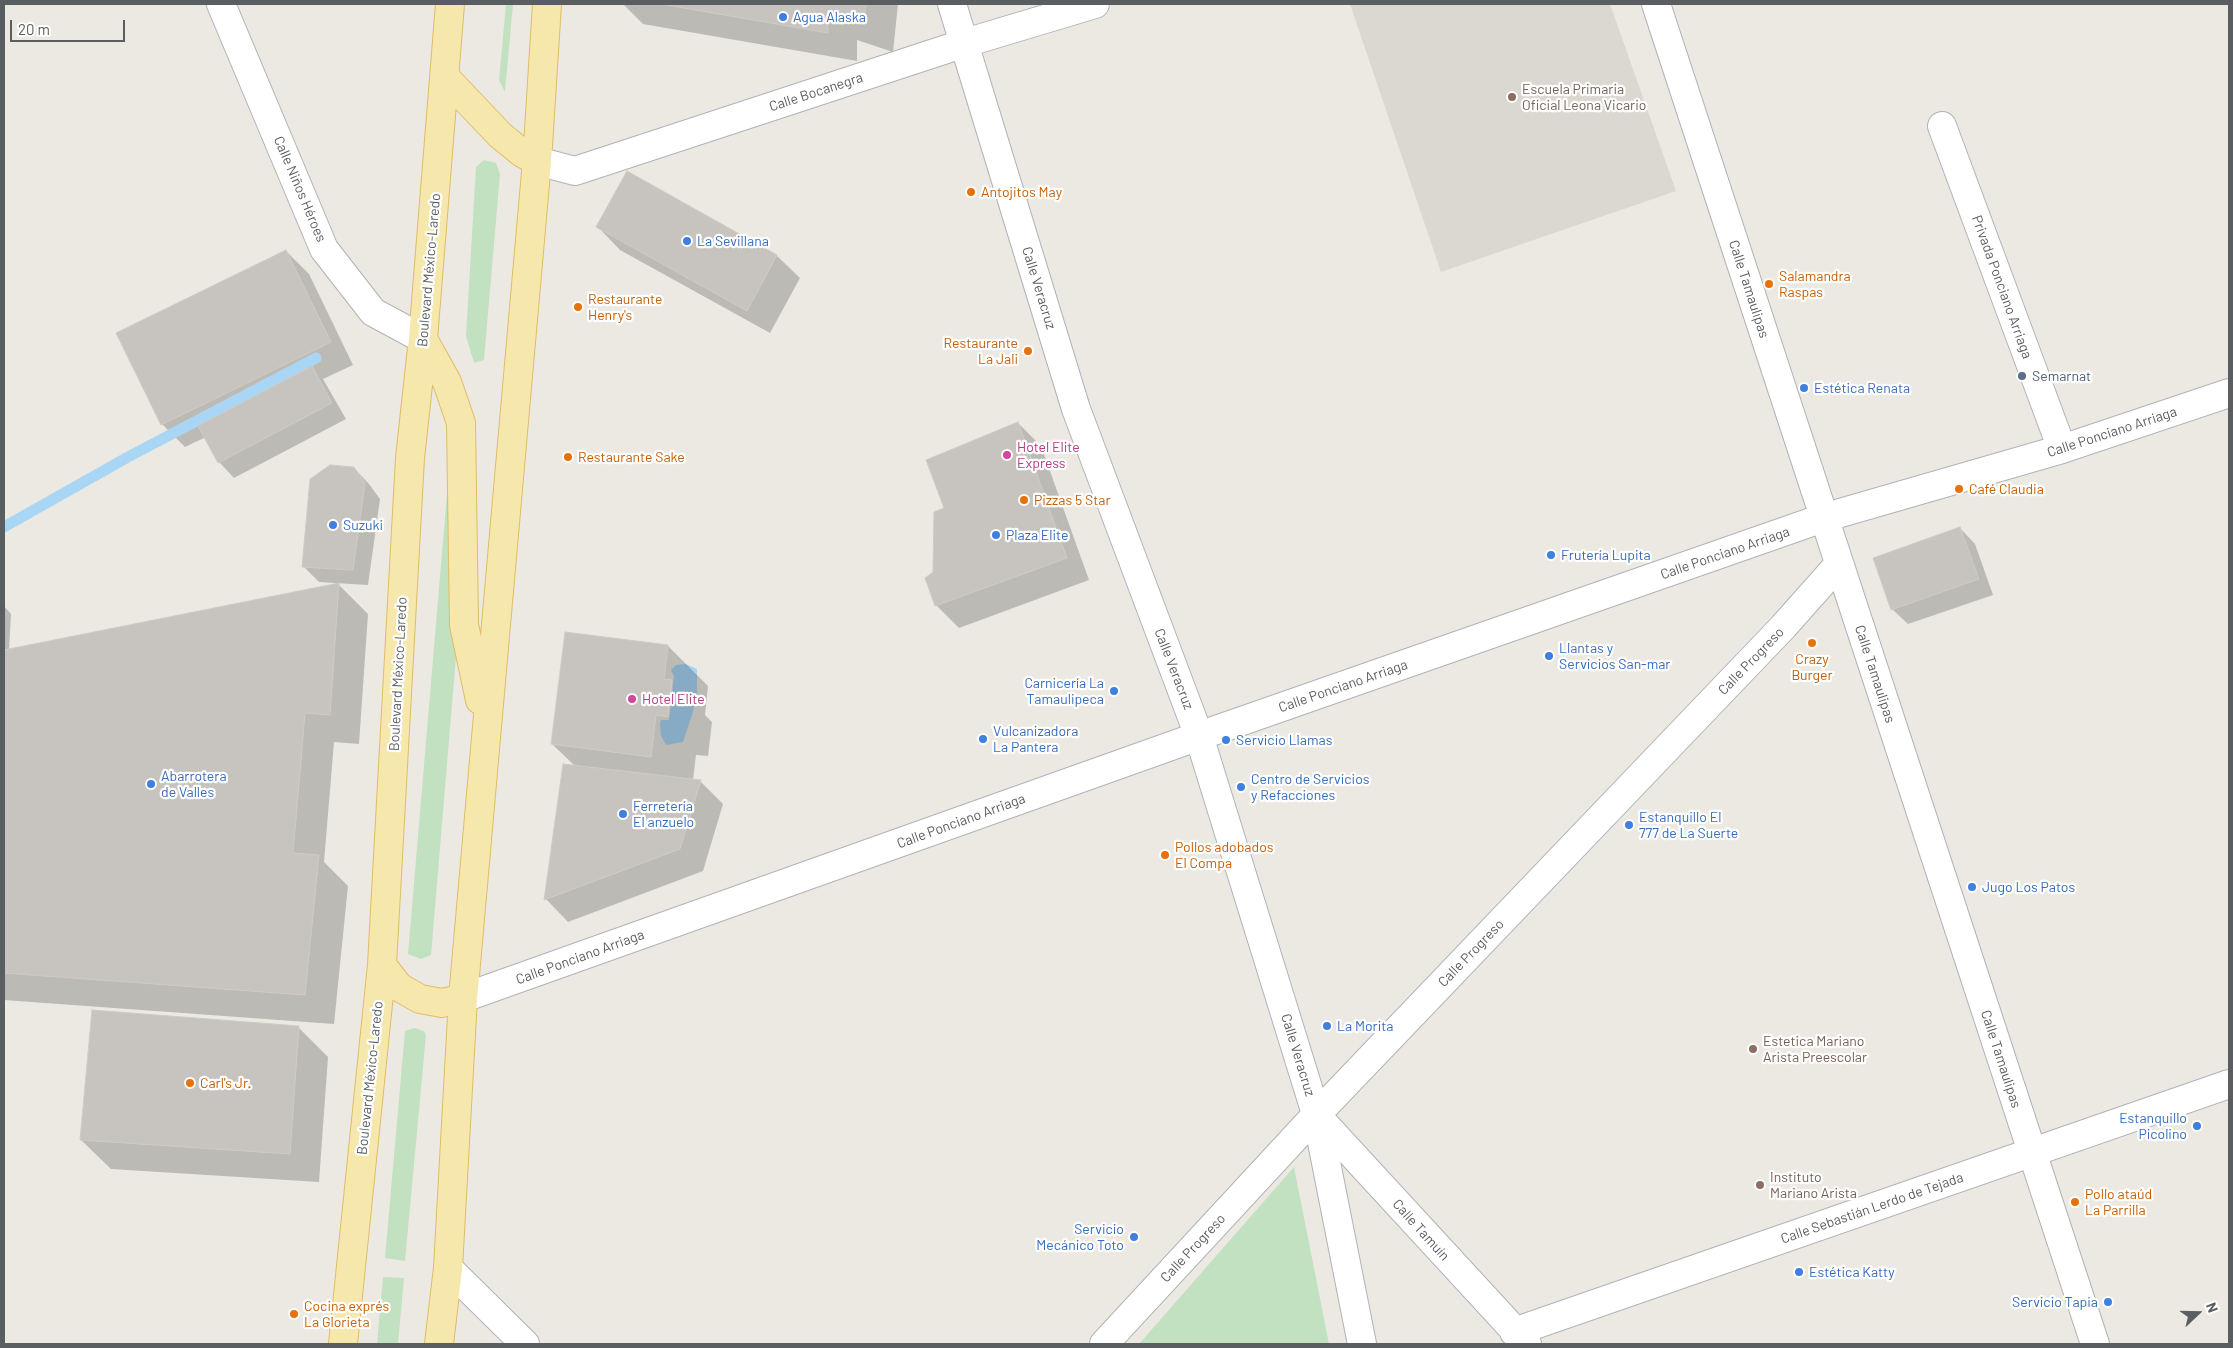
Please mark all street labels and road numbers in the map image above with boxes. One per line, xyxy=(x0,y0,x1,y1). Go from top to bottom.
street label: Calle Bocanegra xyxy=(767,69,865,115)
street label: Calle Niños Héroes xyxy=(270,134,330,244)
street label: Boulevard México-Laredo xyxy=(414,192,444,348)
street label: Privada Ponciano Arriaga xyxy=(1968,213,2036,361)
street label: Calle Tamaulipas xyxy=(1725,238,1773,340)
street label: Calle Veracruz xyxy=(1018,245,1060,331)
street label: Calle Ponciano Arriaga xyxy=(2045,403,2179,461)
street label: Calle Ponciano Arriaga xyxy=(1658,523,1792,583)
street label: Boulevard México-Laredo xyxy=(386,597,410,751)
street label: Calle Tamaulipas xyxy=(1851,623,1899,725)
street label: Calle Progreso xyxy=(1715,624,1787,698)
street label: Calle Veracruz xyxy=(1151,626,1197,712)
street label: Calle Ponciano Arriaga xyxy=(1276,656,1410,716)
street label: Calle Ponciano Arriaga xyxy=(895,790,1027,852)
street label: Calle Progreso xyxy=(1435,916,1507,990)
street label: Calle Ponciano Arriaga xyxy=(514,926,646,988)
street label: Boulevard México-Laredo xyxy=(354,1000,386,1156)
street label: Calle Tamaulipas xyxy=(1977,1008,2025,1110)
street label: Calle Veracruz xyxy=(1277,1012,1319,1098)
street label: Calle Sebastián Lerdo de Tejada xyxy=(1779,1169,1965,1247)
street label: Calle Tamuín xyxy=(1389,1196,1453,1264)
street label: Calle Progreso xyxy=(1157,1210,1229,1286)

